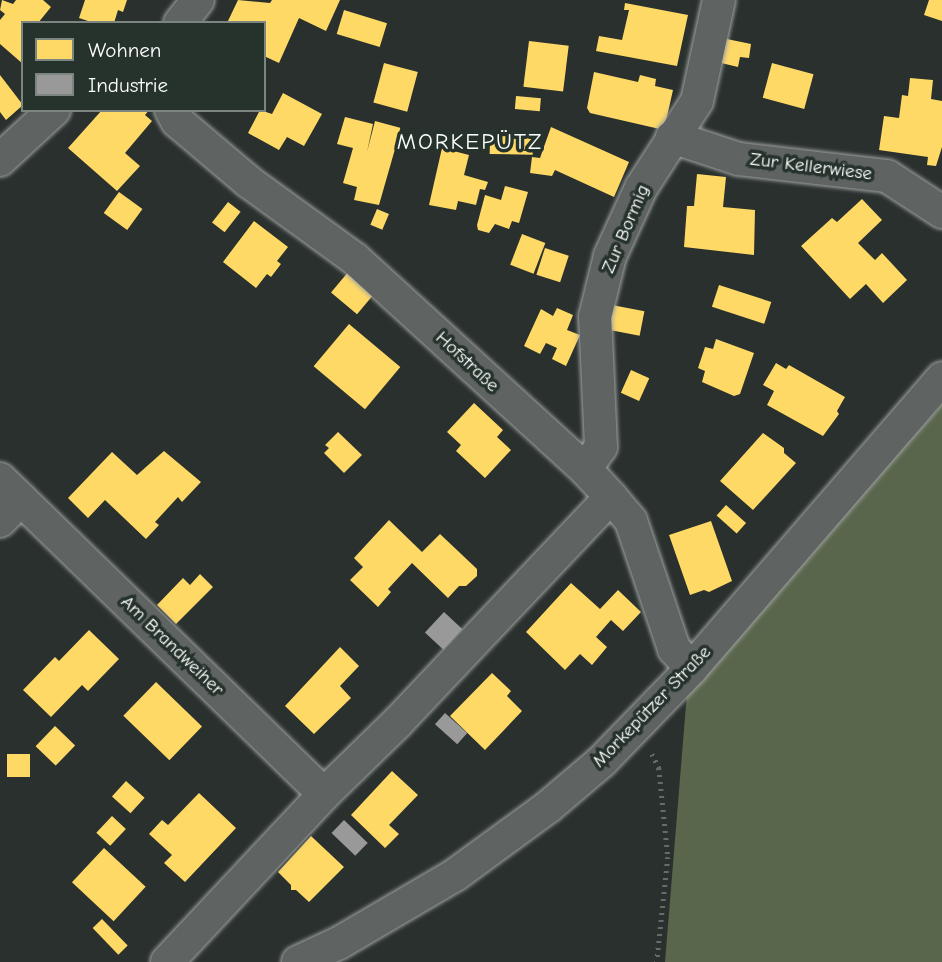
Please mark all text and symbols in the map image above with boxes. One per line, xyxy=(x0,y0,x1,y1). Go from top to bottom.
legend xyxy=(21,21,266,112)
text: Wohnen xyxy=(88,38,161,62)
text: Industrie xyxy=(88,73,168,97)
district label: MORKEPÜTZ xyxy=(398,128,542,156)
street label: Zur Kellerwiese xyxy=(749,148,873,186)
street label: Zur Bormig xyxy=(597,181,655,277)
street label: Hofstraße xyxy=(430,327,504,397)
street label: Am Brandweiher xyxy=(116,591,228,701)
street label: Morkepützer Straße xyxy=(588,641,716,773)

